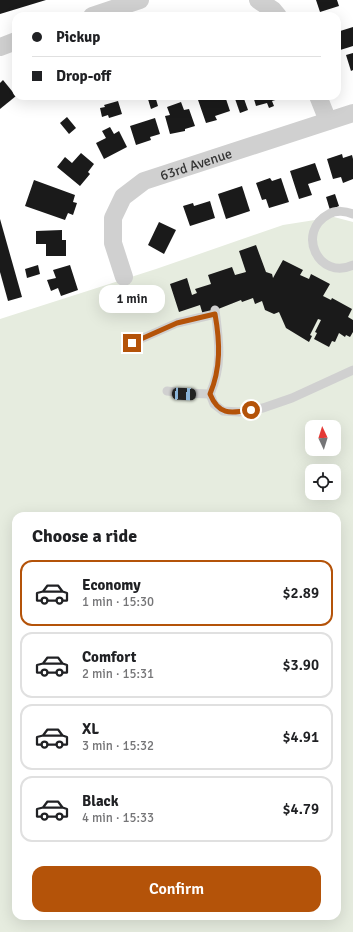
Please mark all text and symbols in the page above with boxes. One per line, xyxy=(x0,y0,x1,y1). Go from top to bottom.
text: Pickup xyxy=(56,28,100,46)
text: Drop-off xyxy=(56,67,111,85)
street label: 63rd Avenue xyxy=(158,144,234,184)
callout: 1 min xyxy=(99,285,165,313)
text: 1 min xyxy=(116,291,148,307)
route end xyxy=(123,334,141,352)
car xyxy=(172,387,196,401)
route start xyxy=(242,401,260,419)
north arrow xyxy=(305,420,341,456)
map controls xyxy=(305,420,341,500)
button: locate xyxy=(305,464,341,500)
text: Choose a ride xyxy=(32,525,137,547)
icon: car xyxy=(34,575,70,611)
text: Economy xyxy=(82,576,141,594)
text: $2.89 xyxy=(282,584,319,602)
text: 1 min · 15:30 xyxy=(82,594,154,610)
icon: car xyxy=(34,647,70,683)
text: Comfort xyxy=(82,648,136,666)
text: $3.90 xyxy=(282,656,319,674)
text: 2 min · 15:31 xyxy=(82,666,154,682)
icon: car xyxy=(34,719,70,755)
text: XL xyxy=(82,720,99,738)
text: $4.91 xyxy=(282,728,319,746)
text: 3 min · 15:32 xyxy=(82,738,154,754)
icon: car xyxy=(34,791,70,827)
text: Black xyxy=(82,792,119,810)
text: $4.79 xyxy=(282,800,319,818)
text: 4 min · 15:33 xyxy=(82,810,154,826)
button: Confirm xyxy=(32,866,321,912)

